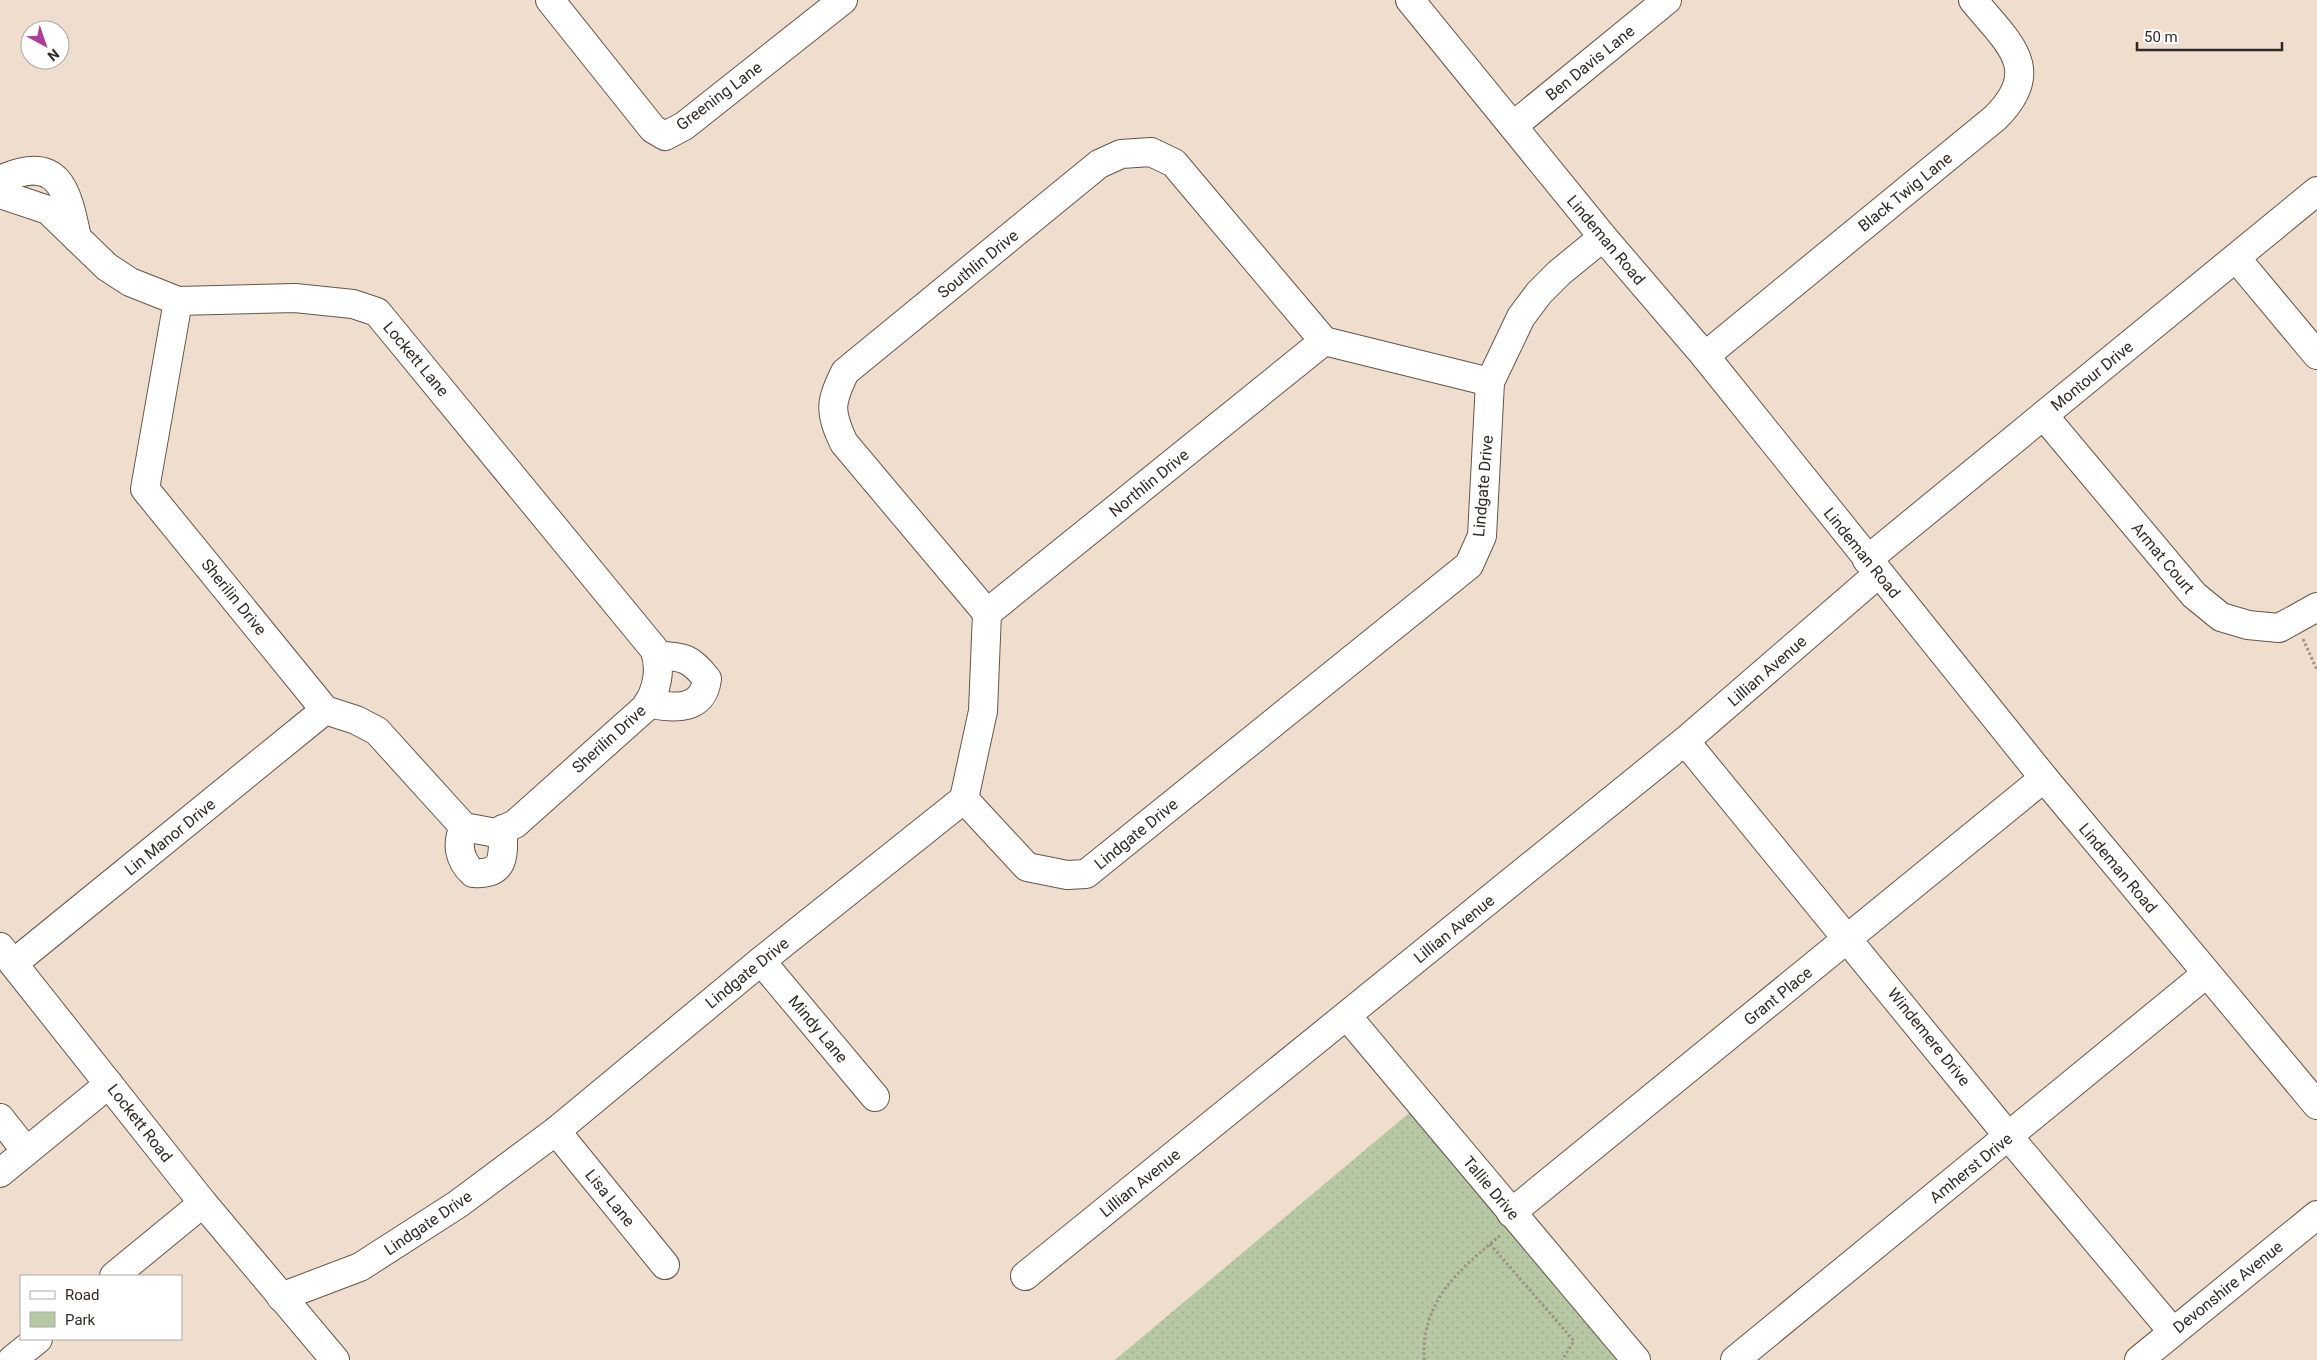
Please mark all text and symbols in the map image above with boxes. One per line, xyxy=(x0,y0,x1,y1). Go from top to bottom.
north arrow xyxy=(20,20,70,70)
scale bar xyxy=(2137,20,2282,52)
street label: Ben Davis Lane xyxy=(1542,21,1638,105)
text: 50 m xyxy=(2144,28,2178,46)
text: N xyxy=(44,46,62,64)
street label: Greening Lane xyxy=(672,58,766,134)
street label: Black Twig Lane xyxy=(1854,148,1956,236)
street label: Lindeman Road xyxy=(1563,191,1649,289)
street label: Southlin Drive xyxy=(934,226,1022,302)
street label: Lockett Lane xyxy=(379,318,453,400)
street label: Montour Drive xyxy=(2047,337,2137,415)
street label: Lindgate Drive xyxy=(1469,435,1497,537)
street label: Northlin Drive xyxy=(1105,445,1193,521)
street label: Lindeman Road xyxy=(1820,504,1904,602)
street label: Armat Court xyxy=(2128,518,2198,598)
street label: Sherilin Drive xyxy=(197,555,271,639)
street label: Lillian Avenue xyxy=(1724,632,1810,710)
street label: Sherilin Drive xyxy=(568,701,650,777)
street label: Lin Manor Drive xyxy=(121,795,219,879)
street label: Lindgate Drive xyxy=(1091,795,1181,873)
street label: Lindeman Road xyxy=(2075,819,2161,917)
street label: Lillian Avenue xyxy=(1410,891,1498,967)
street label: Lindgate Drive xyxy=(702,934,792,1012)
street label: Grant Place xyxy=(1740,963,1816,1029)
street label: Windemere Drive xyxy=(1884,984,1974,1090)
street label: Mindy Lane xyxy=(784,992,852,1066)
street label: Lockett Road xyxy=(104,1080,176,1166)
street label: Amherst Drive xyxy=(1926,1129,2016,1207)
street label: Lillian Avenue xyxy=(1096,1145,1184,1221)
street label: Tallie Drive xyxy=(1459,1152,1523,1224)
street label: Lisa Lane xyxy=(581,1166,639,1230)
street label: Lindgate Drive xyxy=(381,1187,475,1259)
street label: Devonshire Avenue xyxy=(2169,1237,2287,1337)
legend xyxy=(20,1275,182,1340)
text: Road xyxy=(65,1286,99,1304)
text: Park xyxy=(65,1311,96,1329)

